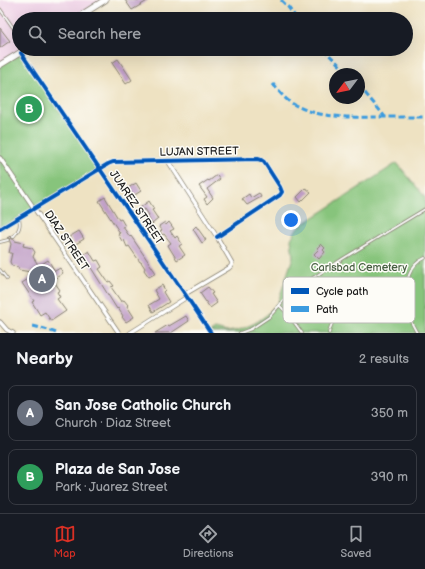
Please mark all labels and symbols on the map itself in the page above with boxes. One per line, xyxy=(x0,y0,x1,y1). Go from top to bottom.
north arrow xyxy=(329,68,365,104)
pin: B xyxy=(16,94,42,124)
street label: LUJAN STREET xyxy=(159,144,239,159)
street label: JUAREZ STREET xyxy=(107,168,167,247)
street label: DIAZ STREET xyxy=(42,208,92,273)
your location xyxy=(281,210,301,230)
park label: Carlsbad Cemetery xyxy=(311,261,407,274)
pin: A xyxy=(29,264,55,294)
legend xyxy=(283,277,415,323)
text: Cycle path xyxy=(316,285,368,298)
text: Path xyxy=(316,303,338,316)

